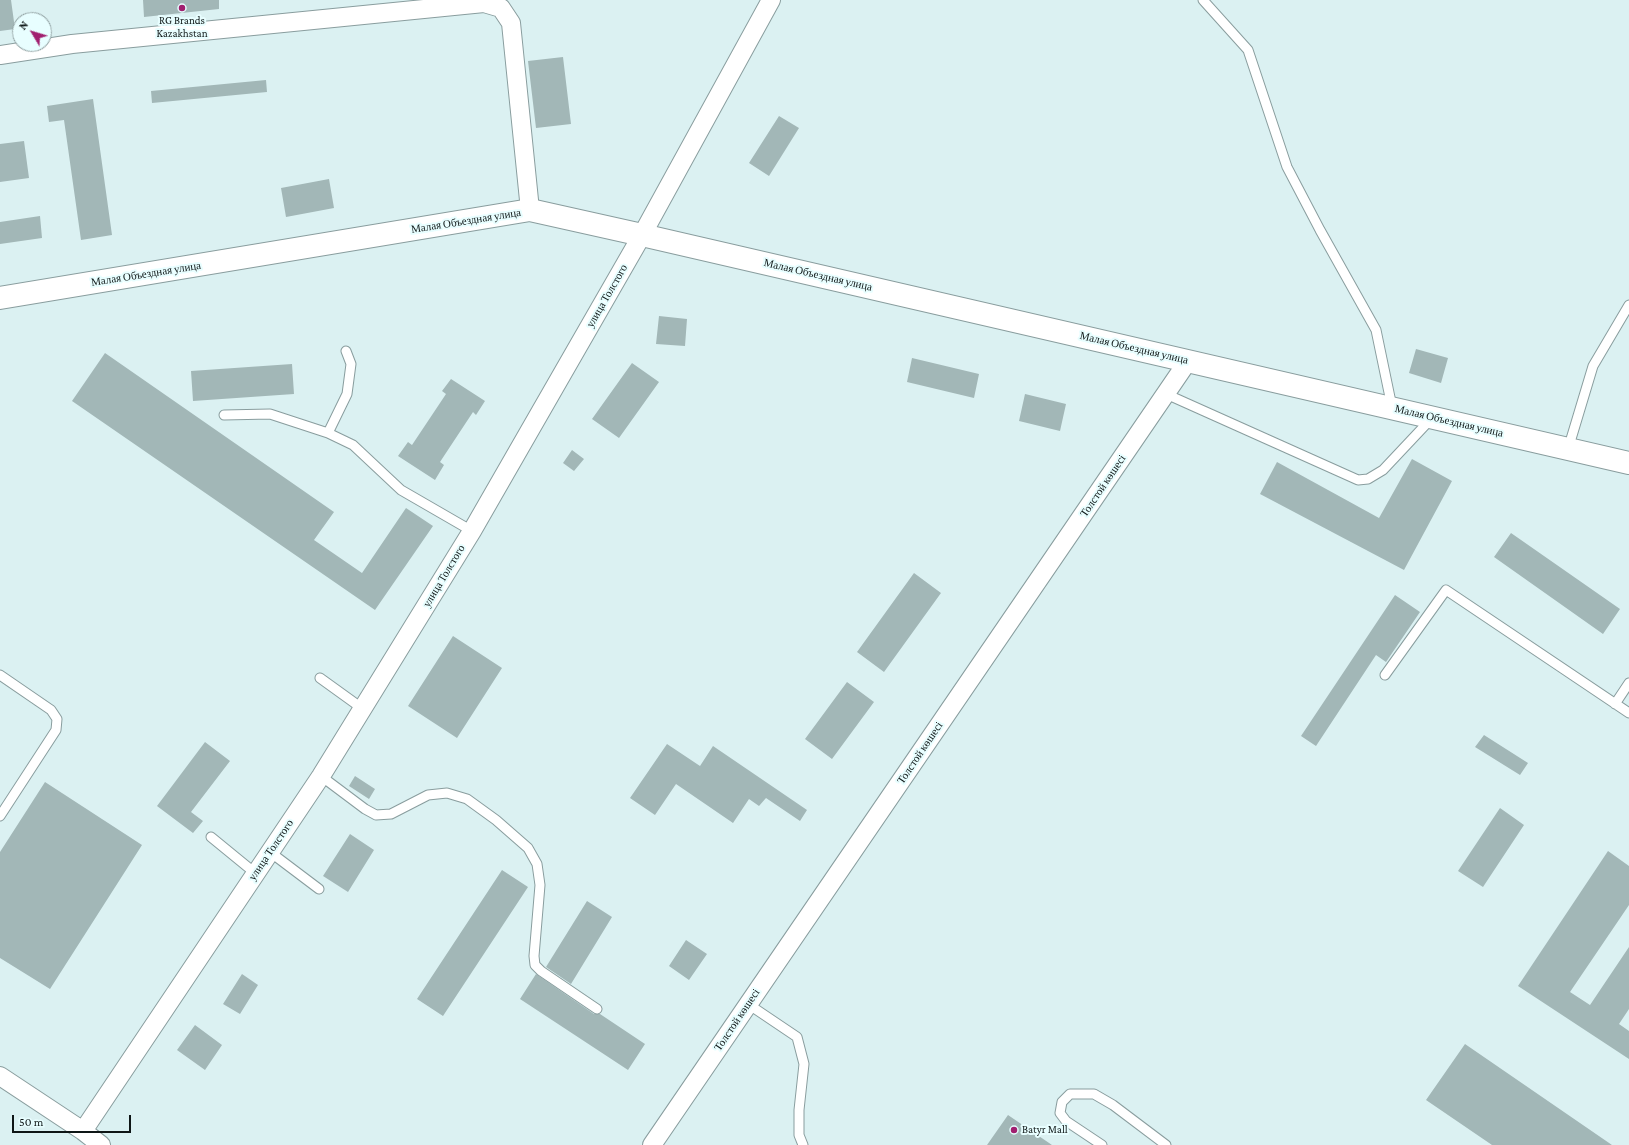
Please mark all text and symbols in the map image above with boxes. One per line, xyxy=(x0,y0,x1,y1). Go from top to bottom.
marker: RG Brands Kazakhstan xyxy=(177,3,187,13)
north arrow xyxy=(12,12,52,52)
place label: RG Brands Kazakhstan xyxy=(156,14,208,40)
text: N xyxy=(16,19,30,32)
street label: Малая Объездная улица xyxy=(410,206,522,236)
street label: Малая Объездная улица xyxy=(762,256,874,294)
street label: Малая Объездная улица xyxy=(90,259,202,289)
street label: улица Толстого xyxy=(584,262,630,330)
street label: Малая Объездная улица xyxy=(1078,329,1190,367)
street label: Малая Объездная улица xyxy=(1393,402,1505,440)
street label: Толстой көшесі xyxy=(1077,452,1129,520)
street label: улица Толстого xyxy=(420,542,468,610)
street label: Толстой көшесі xyxy=(894,719,946,787)
street label: улица Толстого xyxy=(246,817,296,883)
street label: Толстой көшесі xyxy=(711,986,763,1054)
scale bar xyxy=(14,1107,133,1133)
text: 50 m xyxy=(19,1115,43,1129)
place label: Batyr Mall xyxy=(1022,1123,1068,1137)
marker: Batyr Mall xyxy=(1009,1125,1019,1135)

